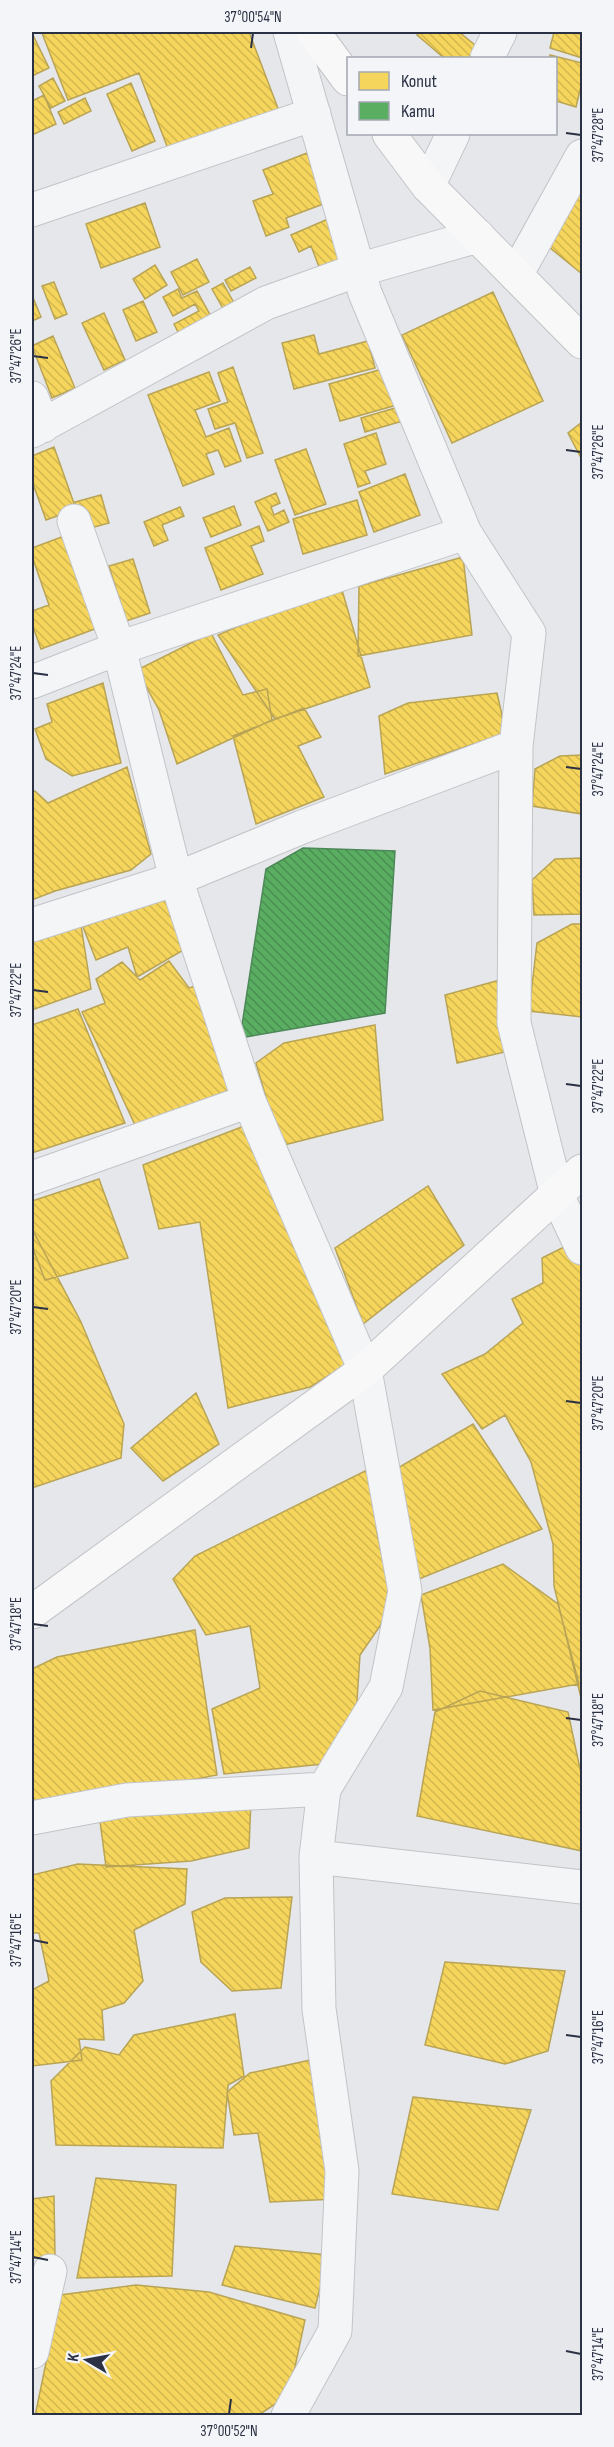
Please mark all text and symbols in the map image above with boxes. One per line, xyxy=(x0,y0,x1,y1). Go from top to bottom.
text: 37°00'54"N xyxy=(224,8,282,27)
legend xyxy=(347,57,557,135)
text: Konut xyxy=(401,71,438,92)
text: Kamu xyxy=(401,101,435,122)
text: 37°47'28"E xyxy=(589,107,608,163)
text: 37°47'26"E xyxy=(7,328,26,384)
text: 37°47'26"E xyxy=(589,424,608,480)
text: 37°47'24"E xyxy=(7,646,26,700)
text: 37°47'24"E xyxy=(589,742,608,796)
text: 37°47'22"E xyxy=(7,963,26,1017)
text: 37°47'22"E xyxy=(589,1059,608,1113)
text: 37°47'20"E xyxy=(7,1279,26,1335)
text: 37°47'20"E xyxy=(589,1375,608,1431)
text: 37°47'18"E xyxy=(7,1597,26,1651)
text: 37°47'18"E xyxy=(589,1693,608,1747)
text: 37°47'16"E xyxy=(7,1913,26,1967)
text: 37°47'16"E xyxy=(589,2010,608,2064)
text: 37°47'14"E xyxy=(7,2230,26,2284)
text: 37°47'14"E xyxy=(589,2327,608,2381)
north arrow xyxy=(57,2330,117,2390)
text: K xyxy=(64,2352,84,2363)
text: 37°00'52"N xyxy=(200,2422,258,2441)

